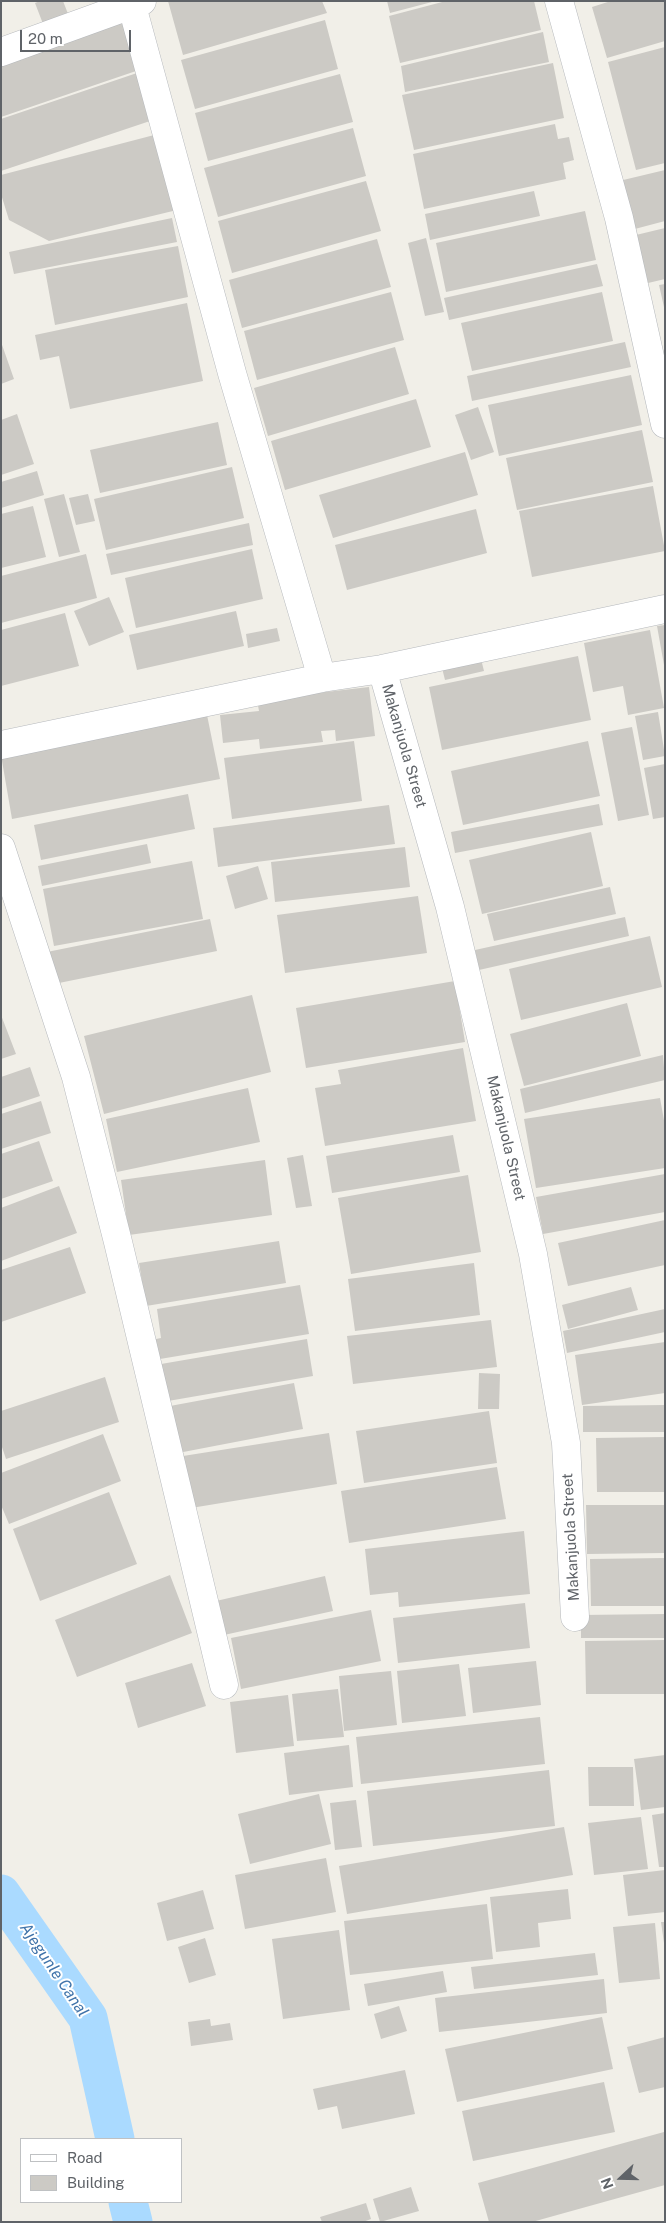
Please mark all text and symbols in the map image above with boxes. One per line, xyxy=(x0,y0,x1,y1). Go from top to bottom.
scale bar xyxy=(22,20,134,52)
text: 20 m xyxy=(28,30,63,47)
street label: Makanjuola Street xyxy=(378,682,430,810)
street label: Makanjuola Street xyxy=(483,1074,529,1202)
street label: Makanjuola Street xyxy=(559,1473,583,1601)
water label: Ajegunle Canal xyxy=(16,1919,92,2021)
legend xyxy=(20,2138,182,2203)
text: Road xyxy=(67,2149,103,2166)
north arrow xyxy=(596,2153,646,2203)
text: Building xyxy=(67,2174,125,2191)
text: N xyxy=(598,2175,616,2191)

